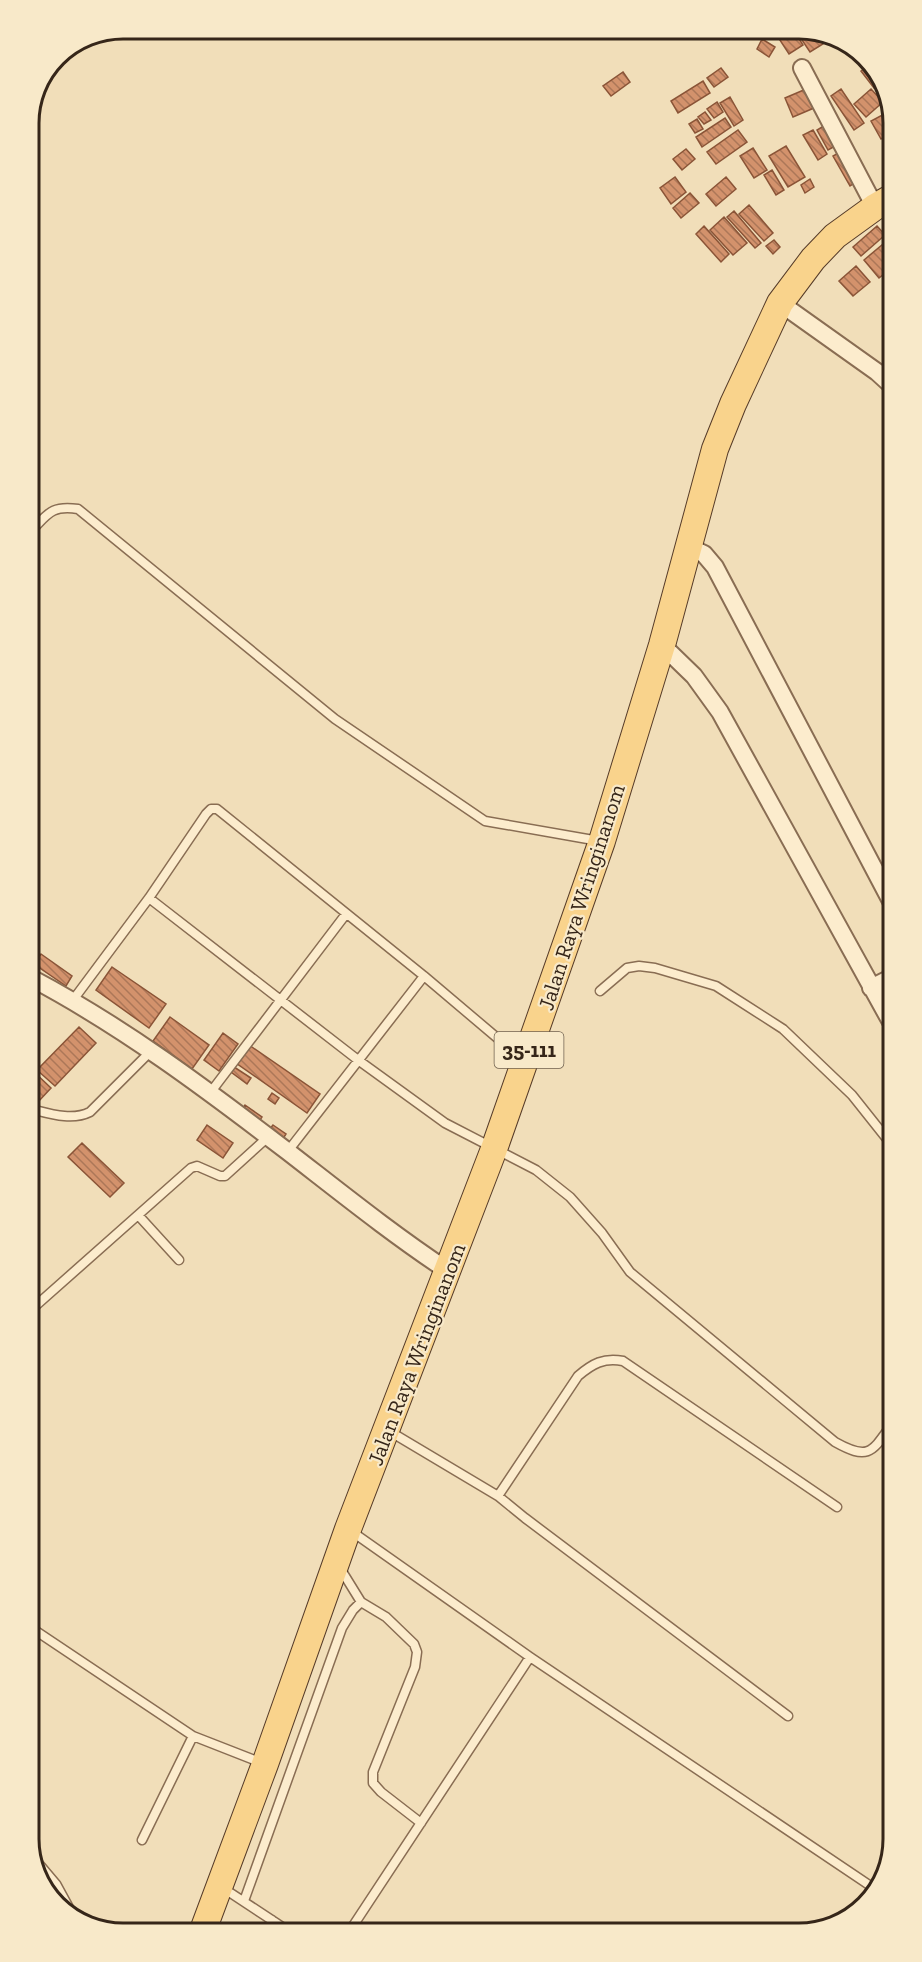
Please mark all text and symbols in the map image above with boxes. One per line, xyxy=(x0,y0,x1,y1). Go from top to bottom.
street label: Jalan Raya Wringinanom xyxy=(532,781,631,1014)
road number: 35-111 xyxy=(494,1032,564,1068)
street label: Jalan Raya Wringinanom xyxy=(362,1239,471,1469)

